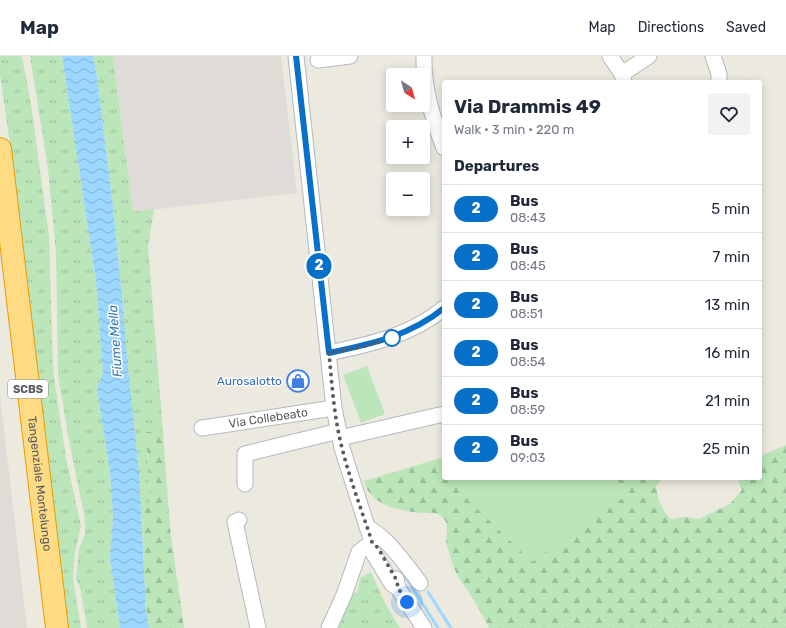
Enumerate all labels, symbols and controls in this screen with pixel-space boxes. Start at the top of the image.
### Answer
text: Map [20,16,59,39]
text: Map [589,19,616,36]
text: Directions [638,19,704,36]
text: Saved [726,19,766,36]
north arrow [386,68,430,112]
map controls [386,68,430,216]
button: heart [708,93,750,135]
text: Via Drammis 49 [454,95,601,118]
button: + [386,120,430,164]
text: Walk · 3 min · 220 m [454,122,574,137]
text: Departures [454,157,539,175]
button: − [386,172,430,216]
text: Bus [510,192,538,210]
text: 2 [471,200,481,217]
text: 5 min [711,200,750,218]
text: 08:43 [510,210,546,225]
text: Bus [510,240,538,258]
text: 2 [471,248,481,265]
text: 7 min [713,248,750,266]
line badge: 2 [306,253,332,279]
text: 2 [314,257,324,274]
text: 08:45 [510,258,546,273]
text: Bus [510,288,538,306]
text: 2 [471,296,481,313]
text: 13 min [705,296,750,314]
water label: Fiume Mella [105,304,125,378]
text: 08:51 [510,306,543,321]
unlabelled marker [383,329,401,347]
text: Bus [510,336,538,354]
text: 2 [471,344,481,361]
text: 16 min [705,344,750,362]
text: 08:54 [510,354,546,369]
shop icon: Aurosalotto [285,368,311,394]
place label: Aurosalotto [217,374,282,388]
road number: SCBS [8,380,48,398]
text: Bus [510,384,538,402]
text: 2 [471,392,481,409]
text: 21 min [705,392,750,410]
text: 08:59 [510,402,545,417]
street label: Via Collebeato [228,405,309,431]
street label: Tangenziale Montelungo [25,415,55,552]
text: Bus [510,432,538,450]
text: 2 [471,440,481,457]
text: 25 min [703,440,750,458]
text: 09:03 [510,450,545,465]
your location [397,592,417,612]

